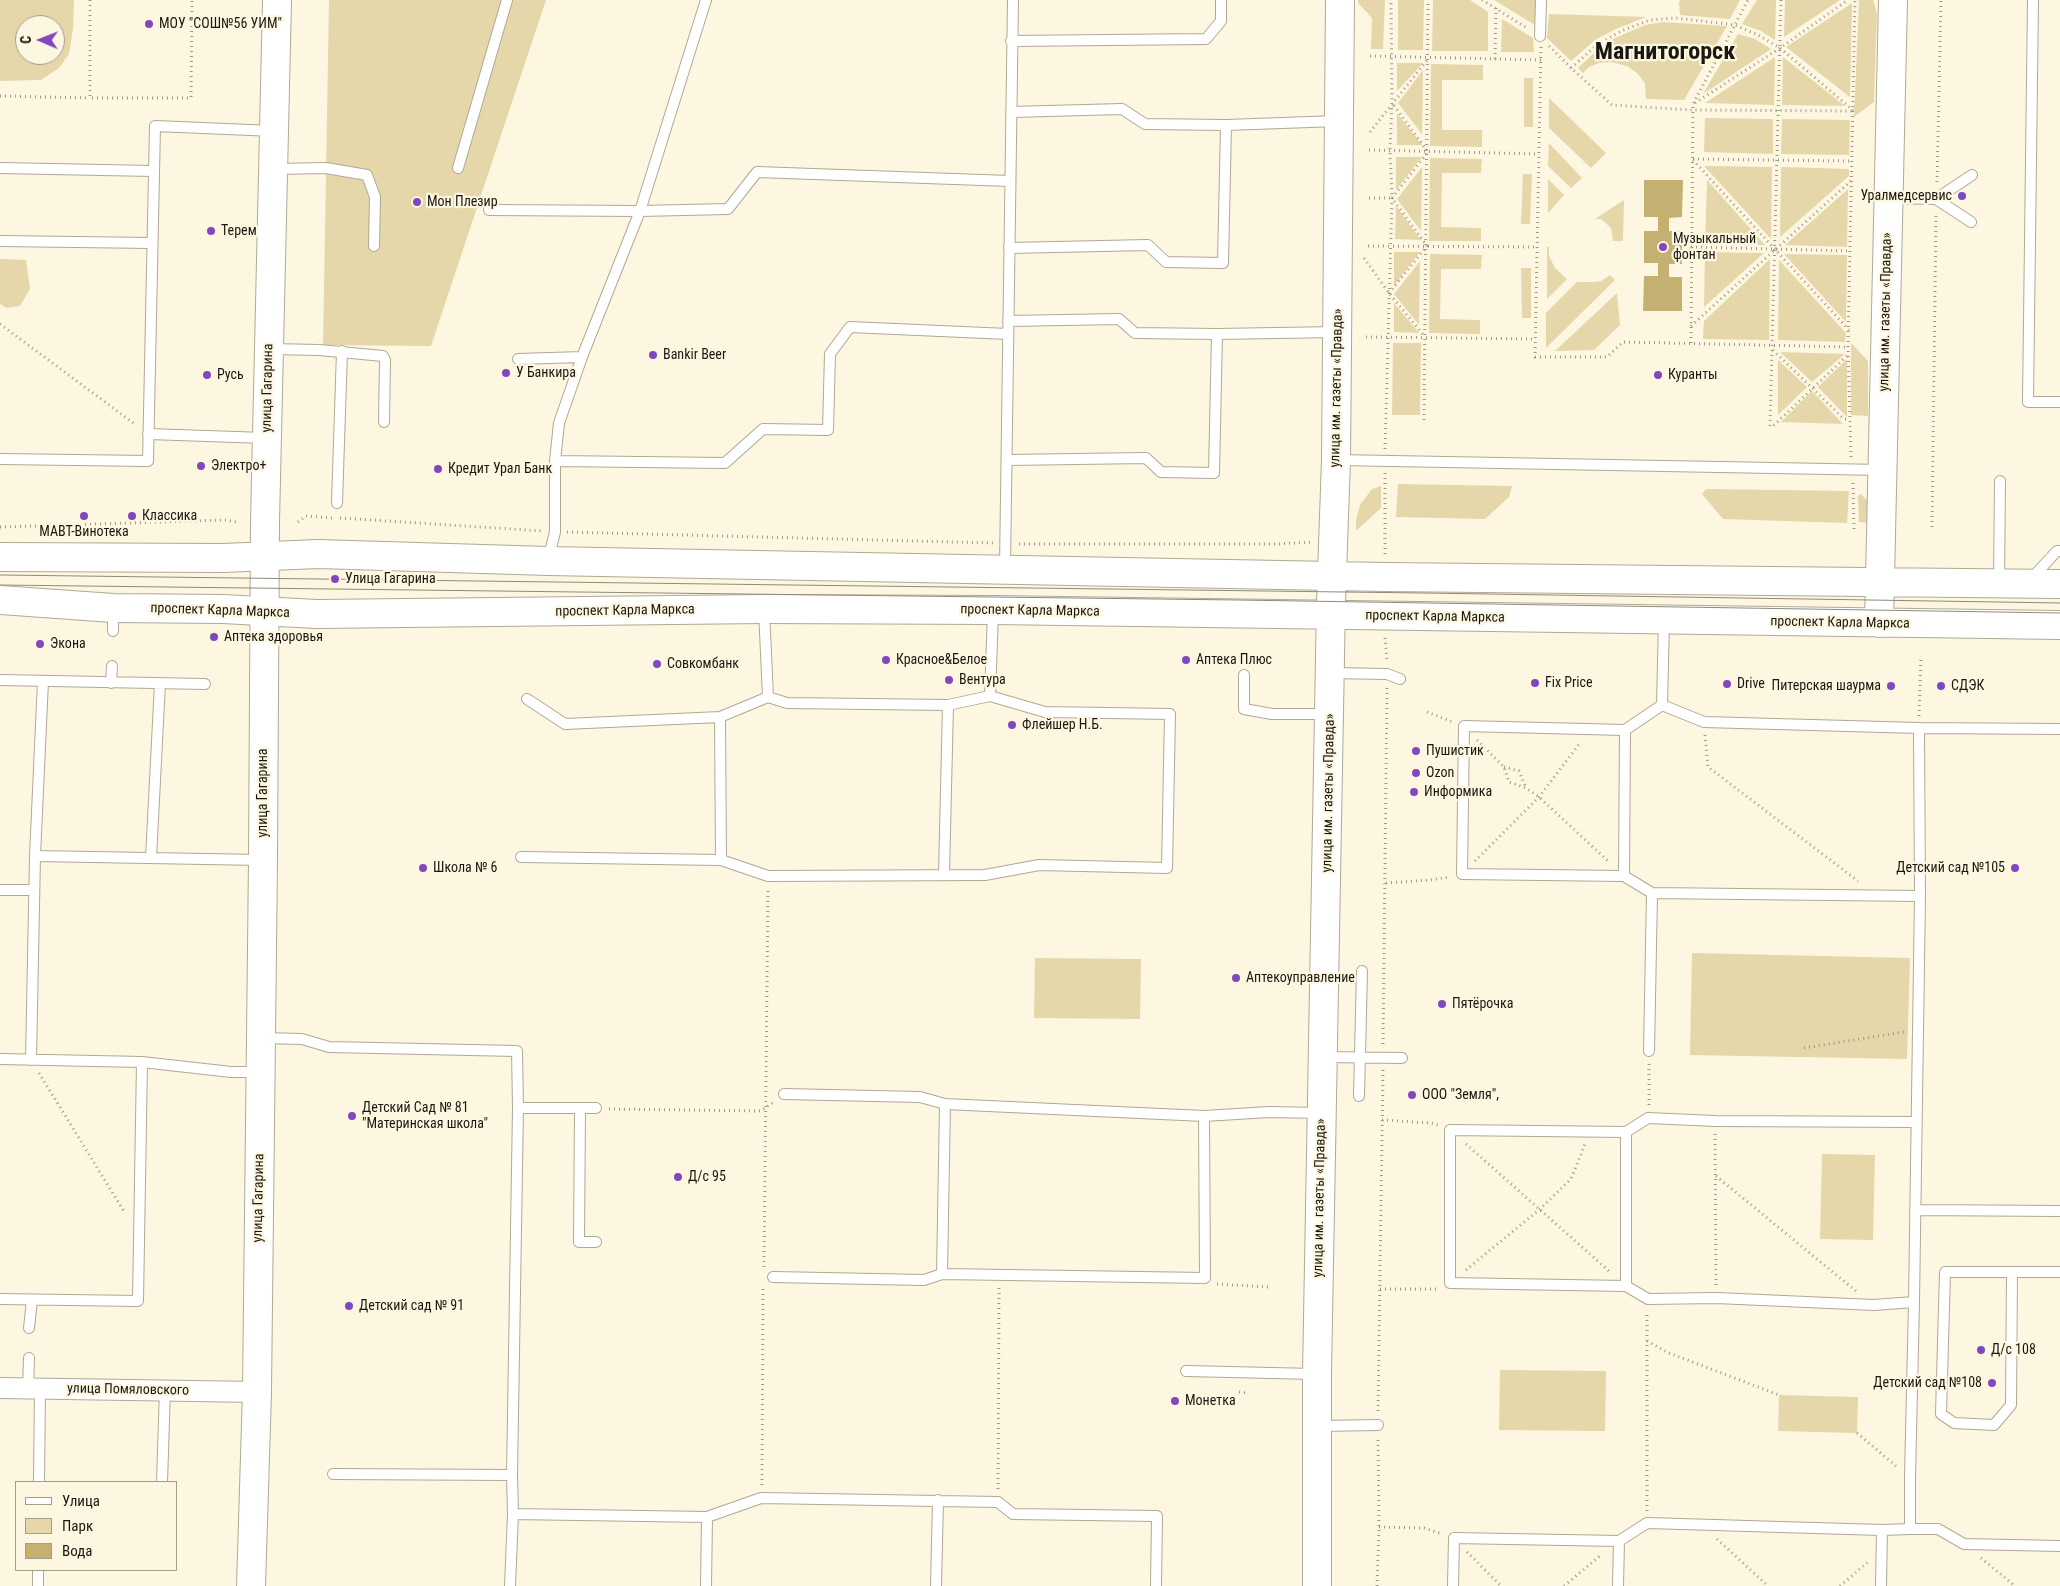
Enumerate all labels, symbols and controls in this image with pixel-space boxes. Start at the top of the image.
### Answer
north arrow [15,15,65,65]
place label: МОУ "СОШ№56 УИМ" [159,16,282,32]
marker: МОУ "СОШ№56 УИМ" [143,18,155,30]
text: С [18,36,34,44]
district label: Магнитогорск [1595,39,1735,67]
place label: Уралмедсервис [1861,188,1952,204]
marker: Уралмедсервис [1956,190,1968,202]
place label: Мон Плезир [427,194,498,210]
marker: Мон Плезир [411,196,423,208]
place label: Терем [221,223,257,239]
marker: Терем [205,225,217,237]
place label: Музыкальный фонтан [1673,231,1756,264]
street label: улица им. газеты «Правда» [1876,232,1896,392]
marker: Музыкальный фонтан [1657,241,1669,253]
street label: улица им. газеты «Правда» [1327,308,1347,468]
street label: улица Гагарина [259,343,277,433]
place label: Bankir Beer [663,347,726,363]
marker: Bankir Beer [647,349,659,361]
place label: У Банкира [516,365,576,381]
place label: Русь [217,367,244,383]
marker: У Банкира [500,367,512,379]
place label: Куранты [1668,367,1718,383]
marker: Русь [201,369,213,381]
marker: Куранты [1652,369,1664,381]
place label: Электро+ [211,458,266,474]
marker: Электро+ [195,460,207,472]
place label: Кредит Урал Банк [448,461,552,477]
marker: Кредит Урал Банк [432,463,444,475]
place label: Классика [142,508,197,524]
marker: МАВТ-Винотека [78,510,90,522]
marker: Классика [126,510,138,522]
place label: МАВТ-Винотека [39,524,129,540]
place label: Улица Гагарина [345,571,436,587]
marker: Улица Гагарина [329,573,341,585]
street label: проспект Карла Маркса [150,600,290,622]
street label: проспект Карла Маркса [555,601,695,621]
street label: проспект Карла Маркса [960,601,1100,621]
street label: проспект Карла Маркса [1365,607,1505,627]
street label: проспект Карла Маркса [1770,613,1910,633]
place label: Аптека здоровья [224,629,323,645]
marker: Аптека здоровья [208,631,220,643]
place label: Экона [50,636,86,652]
marker: Экона [34,638,46,650]
place label: Красное&Белое [896,652,987,668]
place label: Аптека Плюс [1196,652,1272,668]
marker: Красное&Белое [880,654,892,666]
marker: Аптека Плюс [1180,654,1192,666]
place label: Совкомбанк [667,656,739,672]
marker: Совкомбанк [651,658,663,670]
place label: Вентура [959,672,1006,688]
marker: Вентура [943,674,955,686]
place label: Fix Price [1545,675,1593,691]
place label: Drive [1737,676,1765,692]
marker: Fix Price [1529,677,1541,689]
marker: Drive [1721,678,1733,690]
place label: Питерская шаурма [1771,678,1881,694]
place label: СДЭК [1951,678,1984,694]
marker: Питерская шаурма [1885,680,1897,692]
marker: СДЭК [1935,680,1947,692]
street label: улица им. газеты «Правда» [1319,713,1339,873]
place label: Флейшер Н.Б. [1022,717,1103,733]
marker: Флейшер Н.Б. [1006,719,1018,731]
place label: Пушистик [1426,743,1484,759]
marker: Пушистик [1410,745,1422,757]
street label: улица Гагарина [255,749,271,837]
place label: Ozon [1426,765,1454,781]
marker: Ozon [1410,767,1422,779]
place label: Информика [1424,784,1492,800]
marker: Информика [1408,786,1420,798]
place label: Школа № 6 [433,860,498,876]
place label: Детский сад №105 [1896,860,2005,876]
marker: Школа № 6 [417,862,429,874]
marker: Детский сад №105 [2009,862,2021,874]
place label: Аптекоуправление [1246,970,1355,986]
marker: Аптекоуправление [1230,972,1242,984]
place label: Пятёрочка [1452,996,1513,1012]
marker: Пятёрочка [1436,998,1448,1010]
place label: ООО "Земля", [1422,1087,1499,1103]
marker: ООО "Земля", [1406,1089,1418,1101]
place label: Детский Сад № 81 "Материнская школа" [362,1100,488,1132]
marker: Детский Сад № 81 "Материнская школа" [346,1110,358,1122]
street label: улица им. газеты «Правда» [1310,1118,1330,1278]
street label: улица Гагарина [250,1153,268,1243]
place label: Д/с 95 [688,1169,726,1185]
marker: Д/с 95 [672,1171,684,1183]
place label: Детский сад № 91 [359,1298,464,1314]
marker: Детский сад № 91 [343,1300,355,1312]
place label: Д/с 108 [1991,1342,2036,1358]
marker: Д/с 108 [1975,1344,1987,1356]
place label: Детский сад №108 [1873,1375,1982,1391]
marker: Детский сад №108 [1986,1377,1998,1389]
street label: улица Помяловского [67,1381,189,1399]
place label: Монетка [1185,1393,1236,1409]
marker: Монетка [1169,1395,1181,1407]
legend [15,1481,178,1571]
text: Улица [62,1492,100,1510]
text: Парк [62,1517,93,1535]
text: Вода [62,1542,92,1560]

